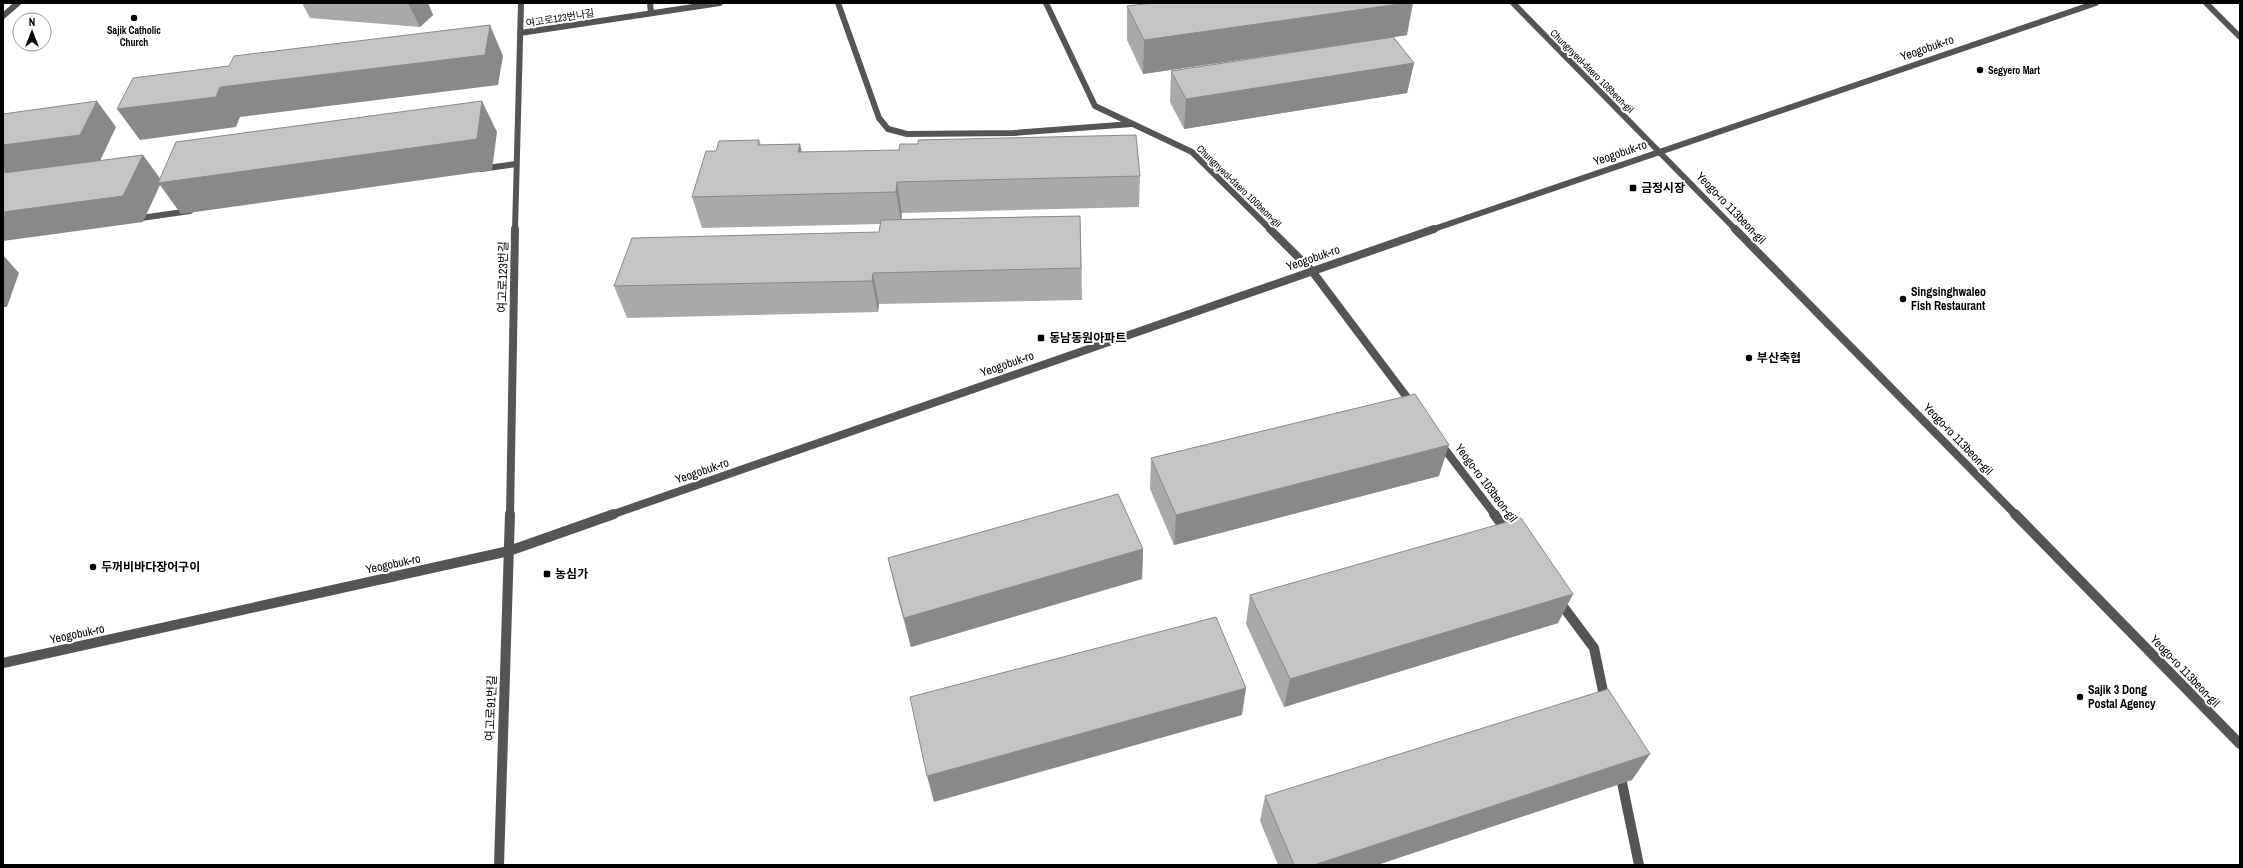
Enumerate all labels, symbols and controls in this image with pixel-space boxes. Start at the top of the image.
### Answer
street label: 여고로123번나길 [525,6,595,30]
north arrow [12,12,52,52]
marker: Sajik Catholic Church [129,13,139,23]
text: N [29,15,35,29]
place label: Sajik Catholic Church [107,24,161,49]
street label: Chungnyeol-daero 108beon-gil [1547,26,1637,116]
street label: Yeogobuk-ro [1898,31,1956,65]
place label: Segyero Mart [1988,64,2040,77]
marker: Segyero Mart [1975,65,1985,75]
street label: Yeogobuk-ro [1591,136,1649,170]
street label: Chungnyeol-daero 100beon-gil [1194,142,1284,230]
street label: Yeogo-ro 113beon-gil [1693,169,1769,247]
place label: 금정시장 [1641,180,1685,196]
marker: 금정시장 [1628,183,1638,193]
street label: 여고로123번길 [494,241,512,313]
street label: Yeogobuk-ro [1284,241,1342,275]
place label: Singsinghwaleo Fish Restaurant [1911,284,1986,314]
marker: Singsinghwaleo Fish Restaurant [1898,294,1908,304]
place label: 동남동원아파트 [1049,330,1126,346]
marker: 동남동원아파트 [1036,333,1046,343]
street label: Yeogobuk-ro [978,347,1036,381]
place label: 부산축협 [1757,350,1801,366]
marker: 부산축협 [1744,353,1754,363]
street label: Yeogo-ro 113beon-gil [1920,400,1996,478]
street label: Yeogo-ro 103beon-gil [1451,440,1521,526]
street label: Yeogobuk-ro [673,454,731,488]
street label: Yeogobuk-ro [364,550,422,578]
place label: 두꺼비바다장어구이 [101,559,200,575]
marker: 두꺼비바다장어구이 [88,562,98,572]
place label: 농심가 [555,566,588,582]
marker: 농심가 [542,569,552,579]
street label: Yeogobuk-ro [48,620,106,648]
street label: Yeogo-ro 113beon-gil [2147,632,2223,710]
street label: 여고로91번길 [482,675,500,741]
place label: Sajik 3 Dong Postal Agency [2088,682,2156,712]
marker: Sajik 3 Dong Postal Agency [2075,692,2085,702]

